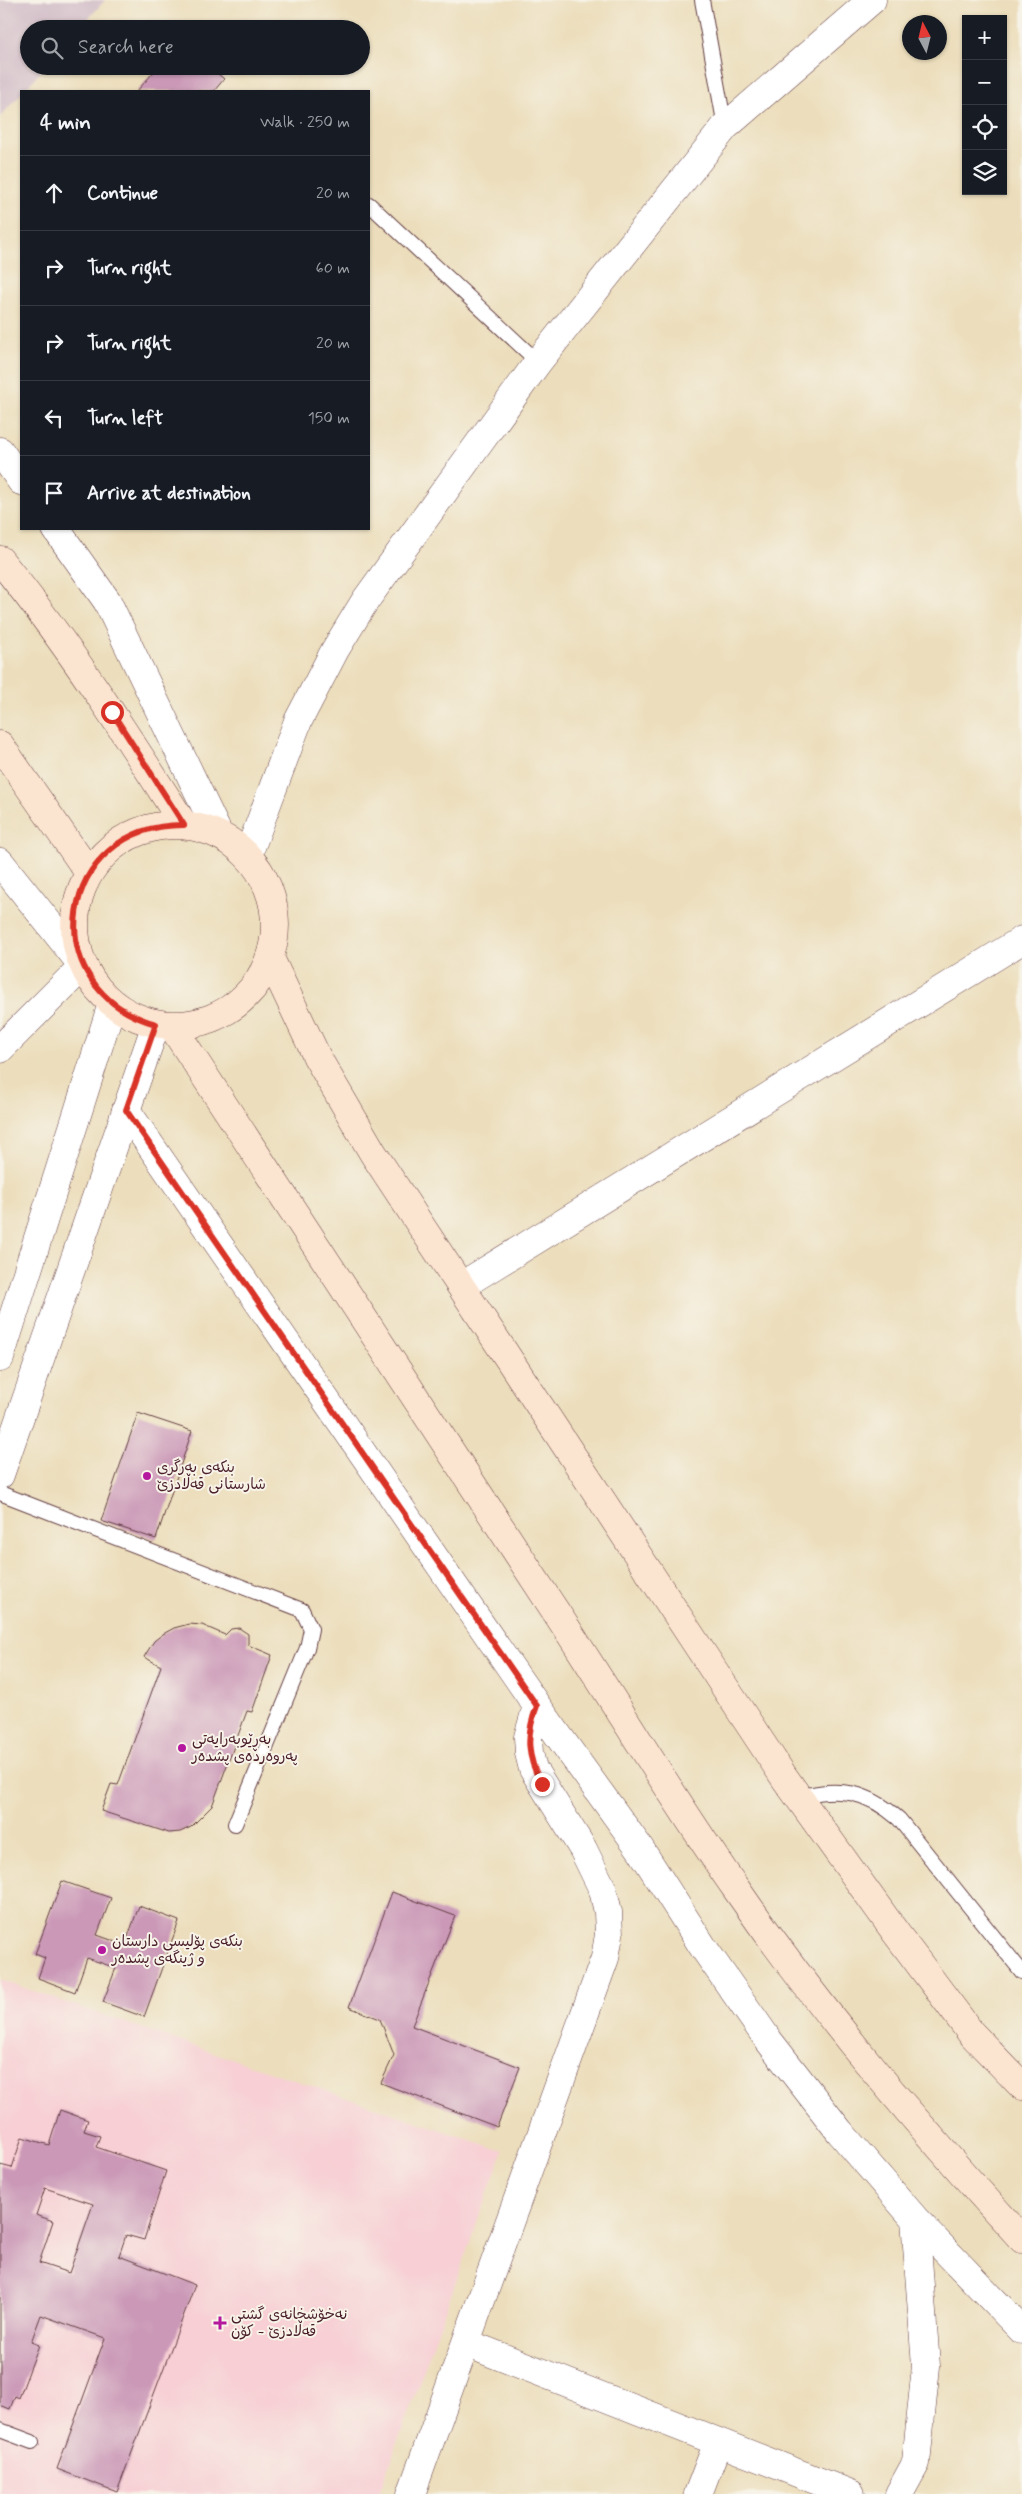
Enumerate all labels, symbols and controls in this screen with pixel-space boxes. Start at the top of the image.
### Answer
north arrow [902,15,947,60]
map controls [962,15,1007,195]
button: + [962,15,1007,60]
search box [20,20,370,75]
icon: search [38,34,66,62]
text: Search here [78,35,174,60]
button: − [962,60,1007,105]
button: locate [962,105,1007,150]
text: 4 min [40,109,91,137]
text: Walk · 250 m [260,112,350,133]
button: layers [962,150,1007,195]
icon: ahead [40,179,68,207]
text: Continue [87,181,158,206]
text: 20 m [316,183,350,204]
icon: right [40,254,68,282]
text: Turn right [87,256,171,281]
text: 60 m [316,258,350,279]
icon: right [40,329,68,357]
text: Turn right [87,331,171,356]
text: 20 m [316,333,350,354]
icon: left [40,404,68,432]
text: Turn left [87,406,163,431]
text: 150 m [308,408,350,429]
icon: arrive [40,479,68,507]
text: Arrive at destination [87,481,251,506]
route start [101,701,124,724]
place label: بنکەی بەرگری شارستانی قەڵادزێ [157,1458,266,1495]
marker: بنکەی بەرگری شارستانی قەڵادزێ [141,1470,153,1482]
place label: بەڕێوبەرایەتی پەروەردەی پشدەر [191,1730,298,1767]
marker: بەڕێوبەرایەتی پەروەردەی پشدەر [176,1742,188,1754]
route end [531,1773,554,1796]
place label: بنکەی پۆلیسی دارستان و ژینگەی پشدەر [111,1932,243,1969]
marker: بنکەی پۆلیسی دارستان و ژینگەی پشدەر [96,1944,108,1956]
place label: نەخۆشخانەی گشتی قەڵادزێ - کۆن [231,2305,347,2342]
marker: نەخۆشخانەی گشتی قەڵادزێ - کۆن [213,2316,227,2330]

